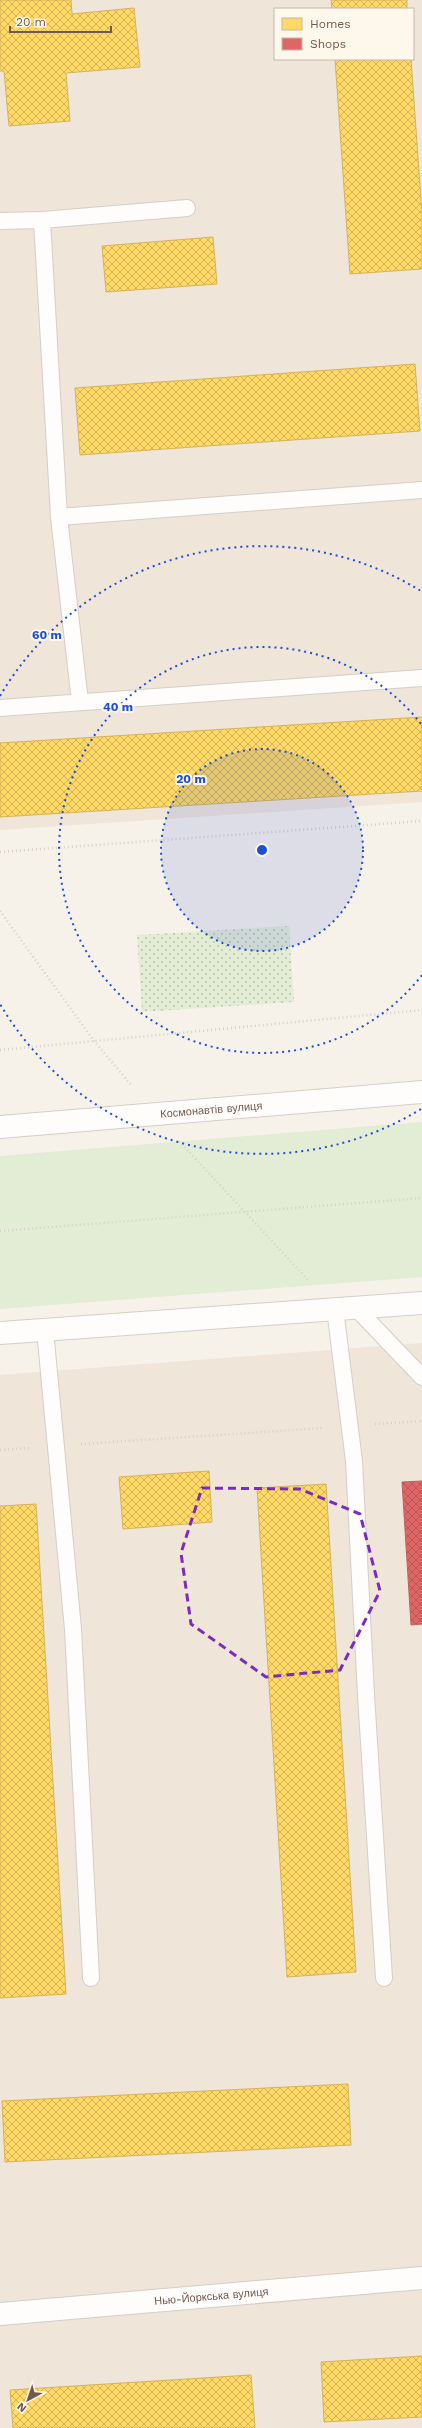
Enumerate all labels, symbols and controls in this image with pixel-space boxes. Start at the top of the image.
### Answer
scale bar [10,8,111,34]
legend [274,8,414,60]
text: 20 m [16,15,46,29]
text: Homes [310,17,351,31]
text: Shops [310,37,346,51]
text: 60 m [32,628,62,642]
text: 40 m [103,700,133,714]
text: 20 m [176,772,206,786]
centre of rings [255,843,269,857]
street label: Космонавтів вулиця [160,1099,263,1120]
street label: Нью-Йоркська вулиця [154,2285,269,2307]
north arrow [8,2380,48,2420]
text: N [15,2400,29,2415]

